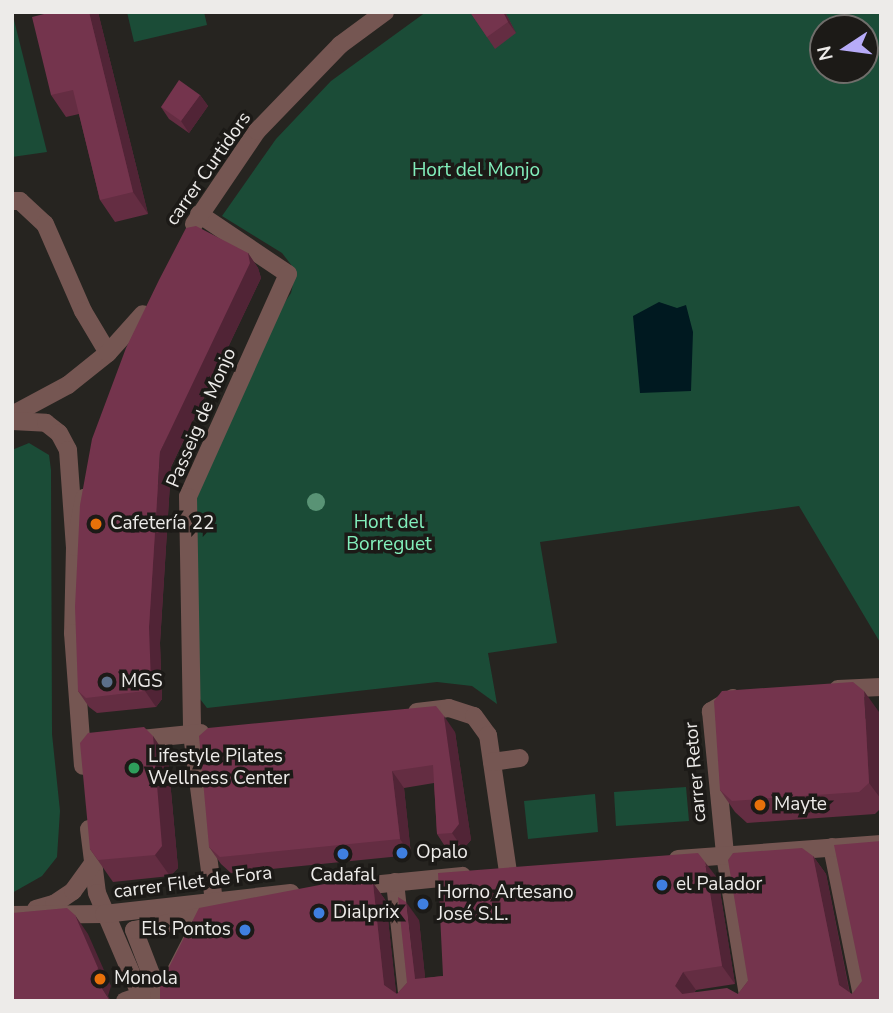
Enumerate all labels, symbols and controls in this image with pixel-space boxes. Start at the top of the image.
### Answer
north arrow [809,14,879,84]
text: N [811,43,840,63]
street label: carrer Curtidors [161,108,257,230]
park label: Hort del Monjo [412,160,540,182]
street label: Passeig de Monjo [162,345,242,491]
park label: Hort del Borreguet [346,512,432,556]
place label: Cafetería 22 [110,513,214,535]
marker: Cafetería 22 [88,516,104,532]
place label: MGS [121,671,163,693]
marker: MGS [99,674,115,690]
street label: carrer Retor [680,721,712,823]
place label: Lifestyle Pilates Wellness Center [148,746,290,790]
marker: Lifestyle Pilates Wellness Center [126,760,142,776]
place label: Mayte [774,794,827,816]
marker: Mayte [752,797,768,813]
place label: Opalo [416,842,468,864]
marker: Opalo [394,845,410,861]
marker: Cadafal [335,846,351,862]
street label: carrer Filet de Fora [112,862,274,904]
place label: Cadafal [310,865,376,887]
place label: el Palador [676,874,762,896]
marker: el Palador [654,877,670,893]
place label: Horno Artesano José S.L. [437,882,573,926]
marker: Horno Artesano José S.L. [415,896,431,912]
place label: Dialprix [333,902,399,924]
marker: Dialprix [311,905,327,921]
place label: Els Pontos [141,919,231,941]
marker: Els Pontos [237,922,253,938]
place label: Monola [114,968,178,990]
marker: Monola [92,971,108,987]

